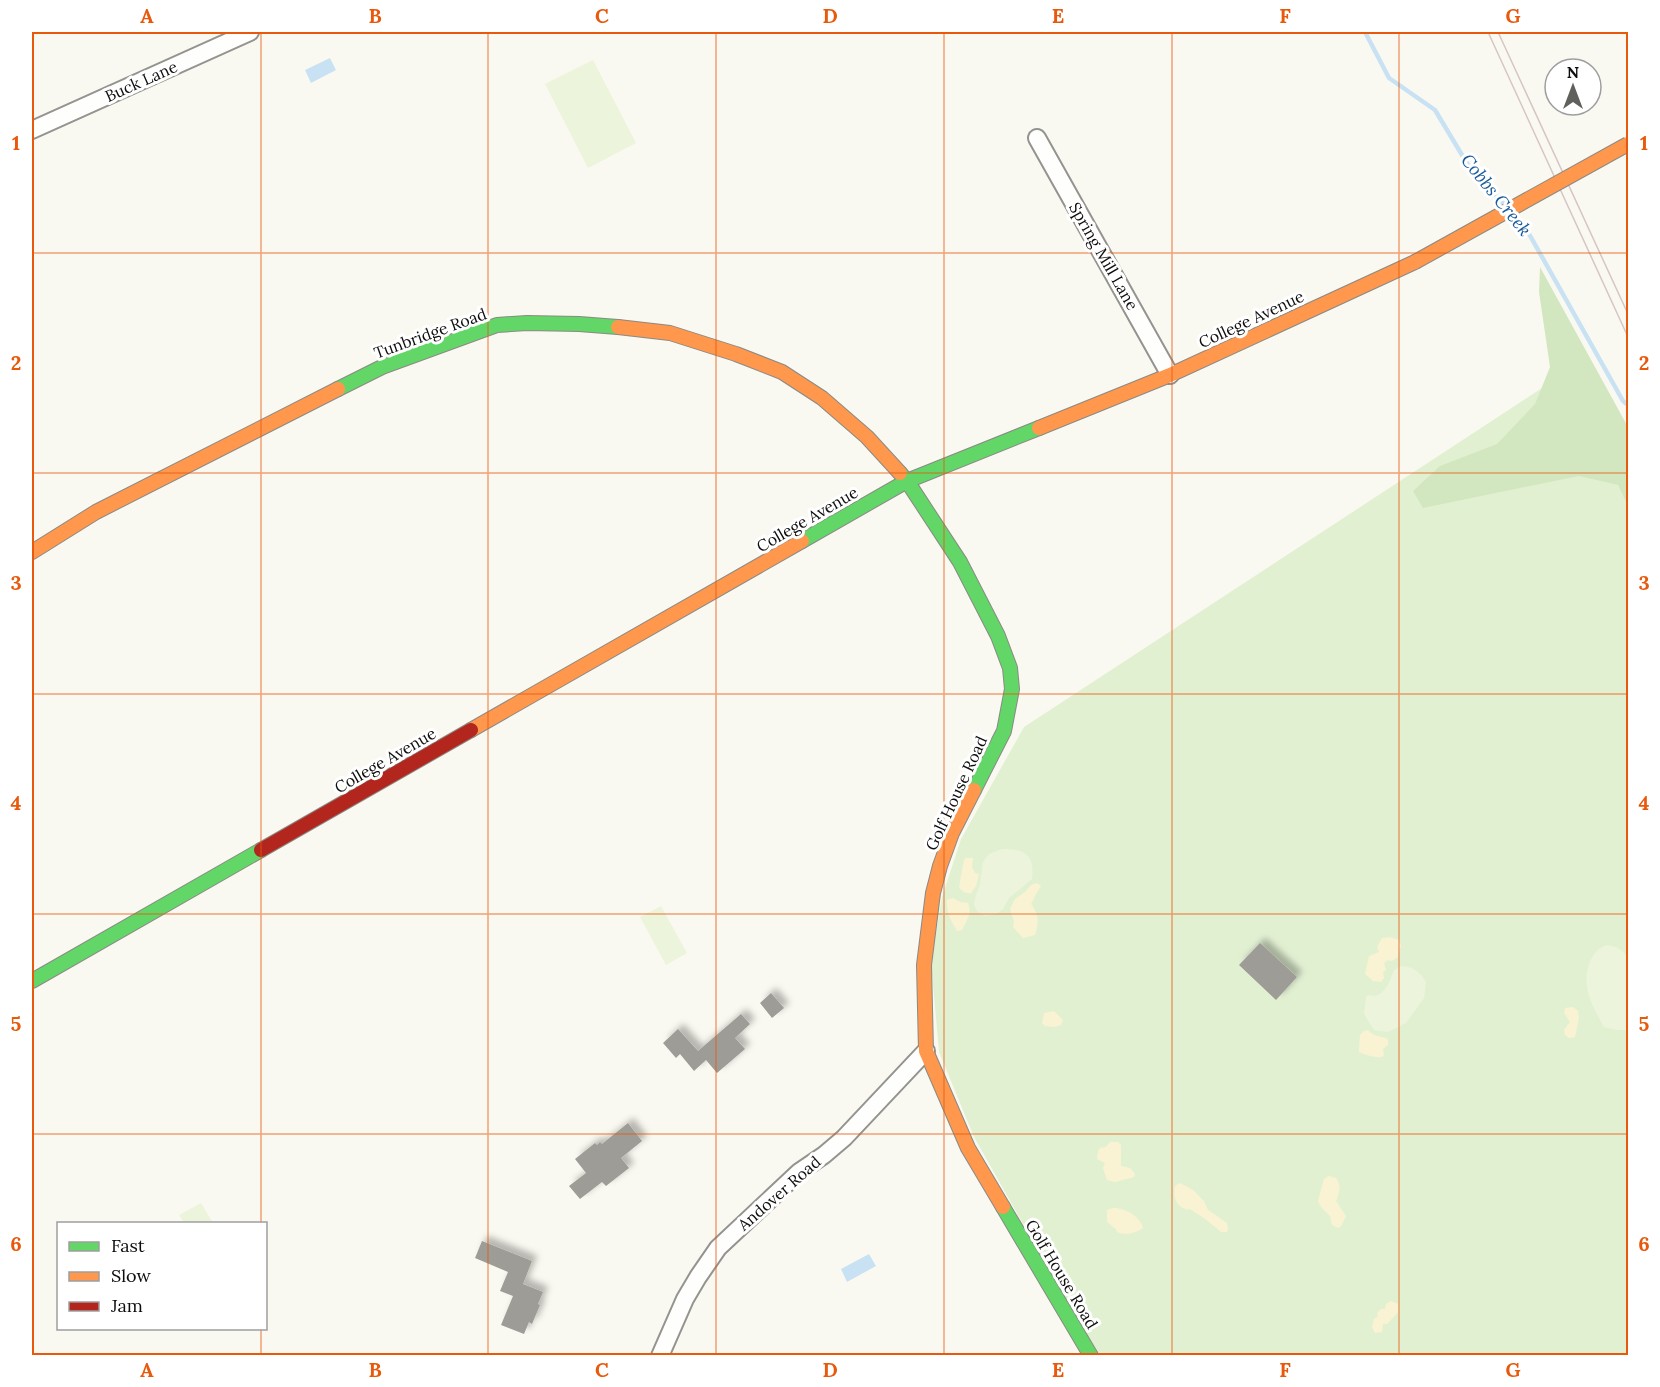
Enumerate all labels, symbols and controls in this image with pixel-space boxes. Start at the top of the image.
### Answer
text: A [140,3,154,28]
text: B [368,3,382,28]
text: C [595,3,609,28]
text: D [822,3,838,28]
text: E [1052,3,1064,28]
text: F [1279,3,1291,28]
text: G [1505,3,1521,28]
street label: Buck Lane [102,56,181,106]
north arrow [1543,57,1603,117]
text: N [1567,62,1579,82]
text: 1 [12,130,20,155]
text: 1 [1640,130,1648,155]
water label: Cobbs Creek [1456,149,1537,241]
street label: Spring Mill Lane [1065,199,1143,314]
street label: College Avenue [1195,286,1307,352]
street label: Tunbridge Road [371,303,489,363]
text: 2 [11,350,21,375]
text: 2 [1639,350,1649,375]
street label: College Avenue [753,482,862,556]
text: 3 [10,570,22,595]
text: 3 [1638,570,1650,595]
street label: College Avenue [331,723,440,797]
street label: Golf House Road [921,732,991,853]
text: 4 [11,790,22,815]
text: 4 [1639,790,1650,815]
text: 5 [11,1011,22,1036]
text: 5 [1639,1011,1650,1036]
street label: Andover Road [733,1151,825,1235]
street label: Golf House Road [1022,1216,1103,1333]
legend [57,1222,267,1330]
text: 6 [10,1231,22,1256]
text: 6 [1638,1231,1650,1256]
text: Fast [111,1234,145,1257]
text: Slow [111,1264,151,1287]
text: Jam [110,1294,143,1317]
text: A [140,1357,154,1382]
text: B [368,1357,382,1382]
text: C [595,1357,609,1382]
text: D [822,1357,838,1382]
text: E [1052,1357,1064,1382]
text: F [1279,1357,1291,1382]
text: G [1505,1357,1521,1382]

